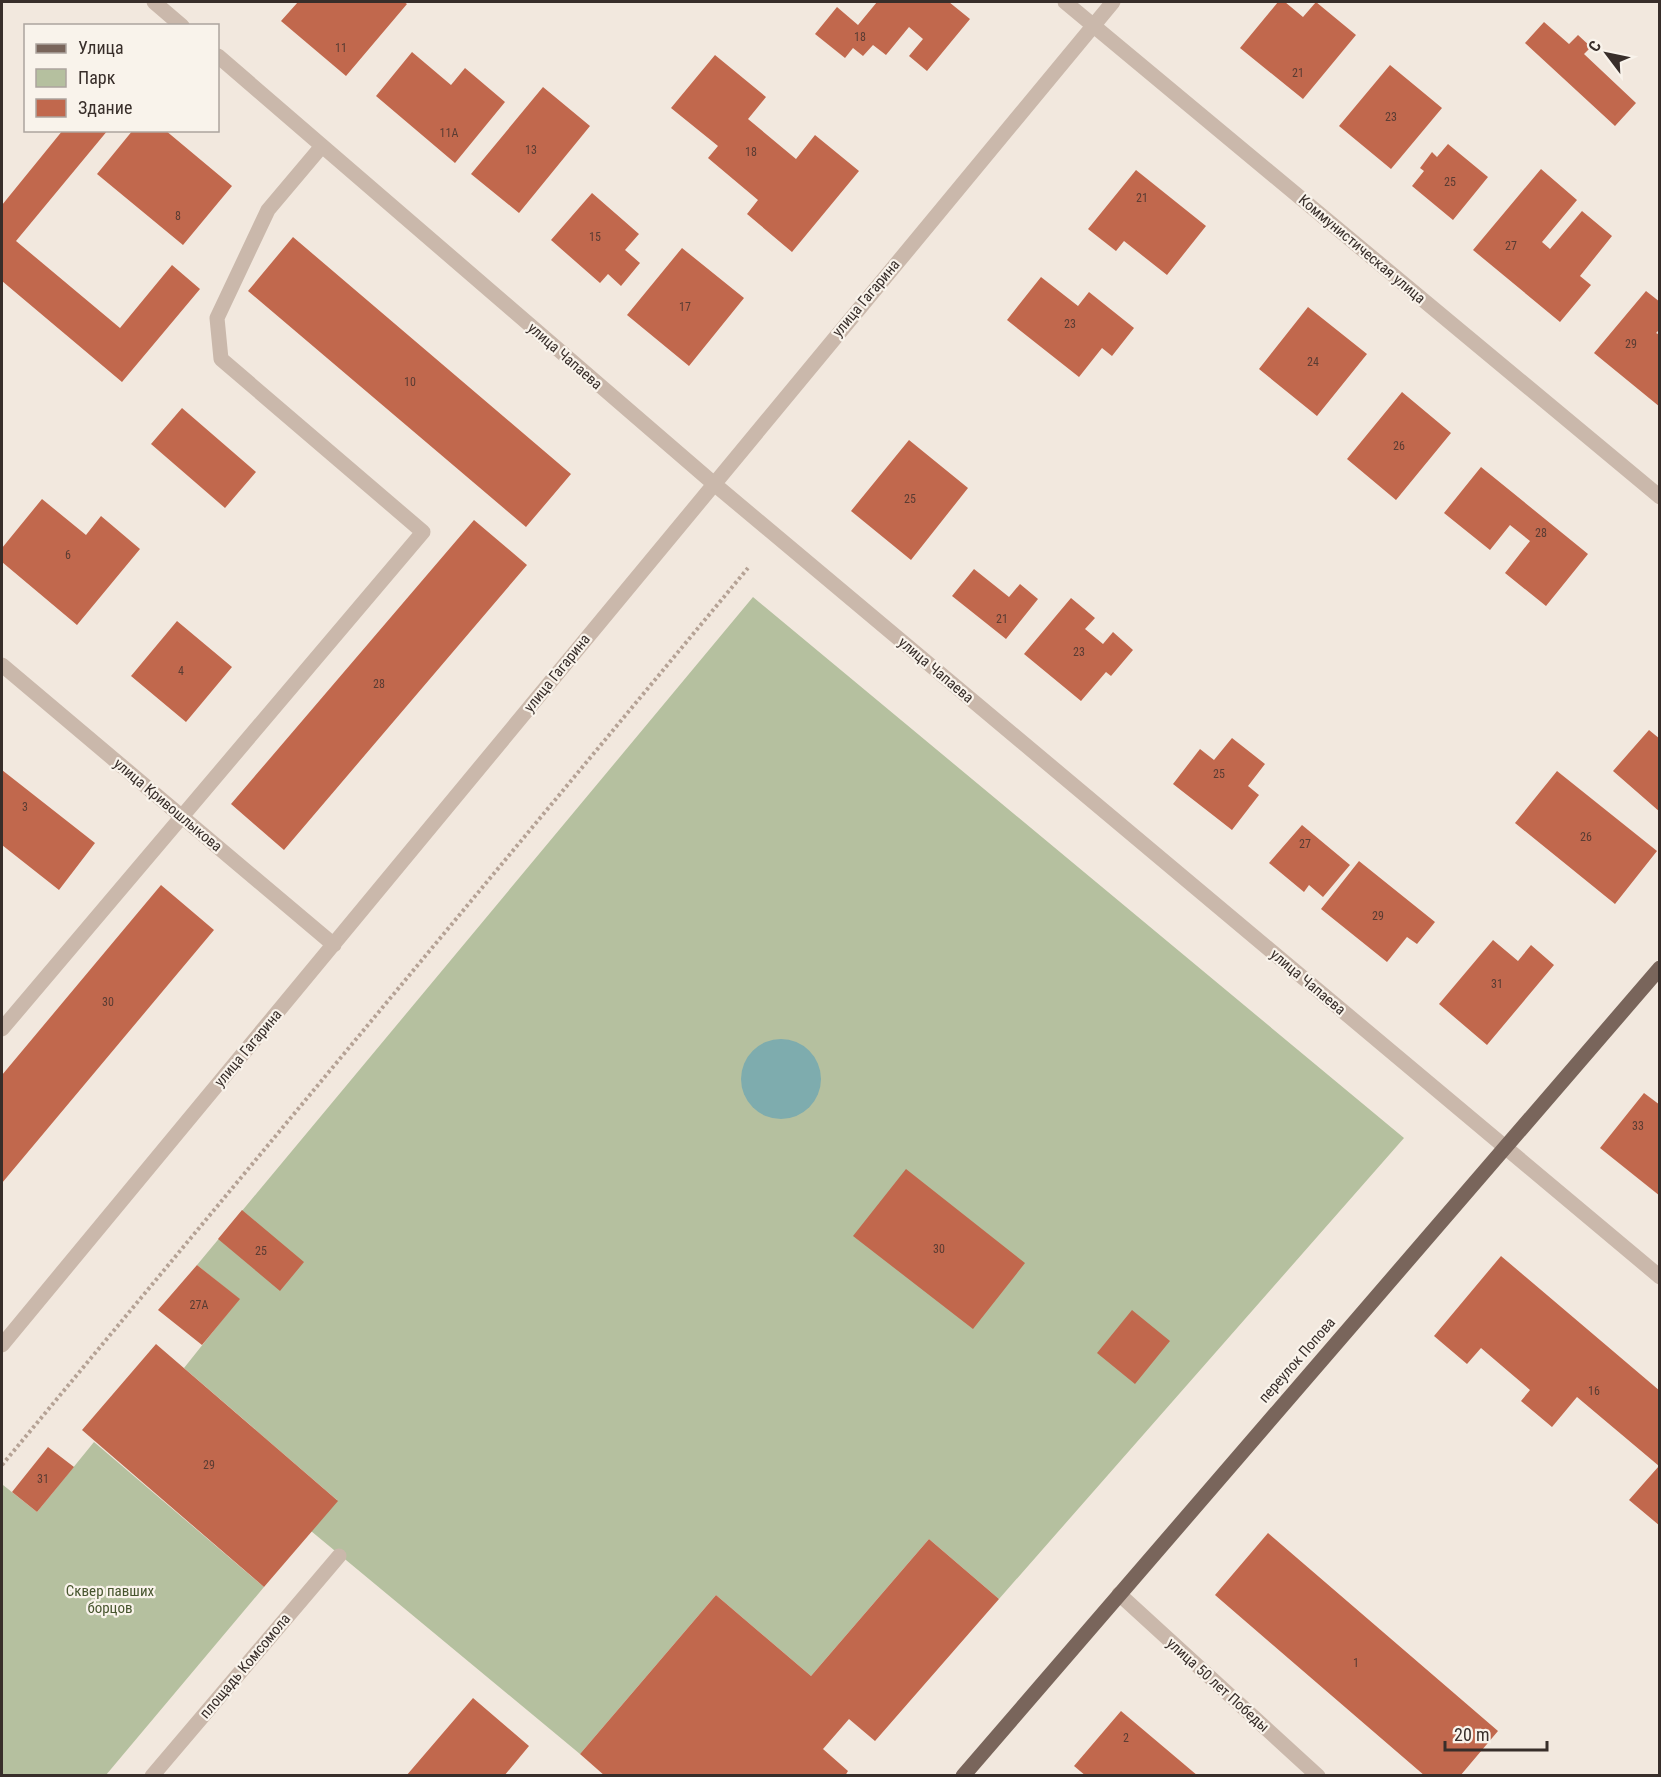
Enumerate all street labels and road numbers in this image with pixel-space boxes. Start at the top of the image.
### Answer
street label: Коммунистическая улица [1295,191,1429,307]
street label: улица Гагарина [828,256,904,340]
street label: улица Чапаева [524,319,606,393]
street label: улица Гагарина [520,630,594,716]
street label: улица Чапаева [895,633,977,707]
street label: улица Кривошлыкова [110,754,226,856]
street label: улица Чапаева [1267,945,1349,1019]
street label: улица Гагарина [210,1006,286,1090]
street label: переулок Попова [1255,1314,1339,1406]
street label: площадь Комсомола [196,1610,294,1722]
street label: улица 50 лет Победы [1163,1634,1273,1736]

